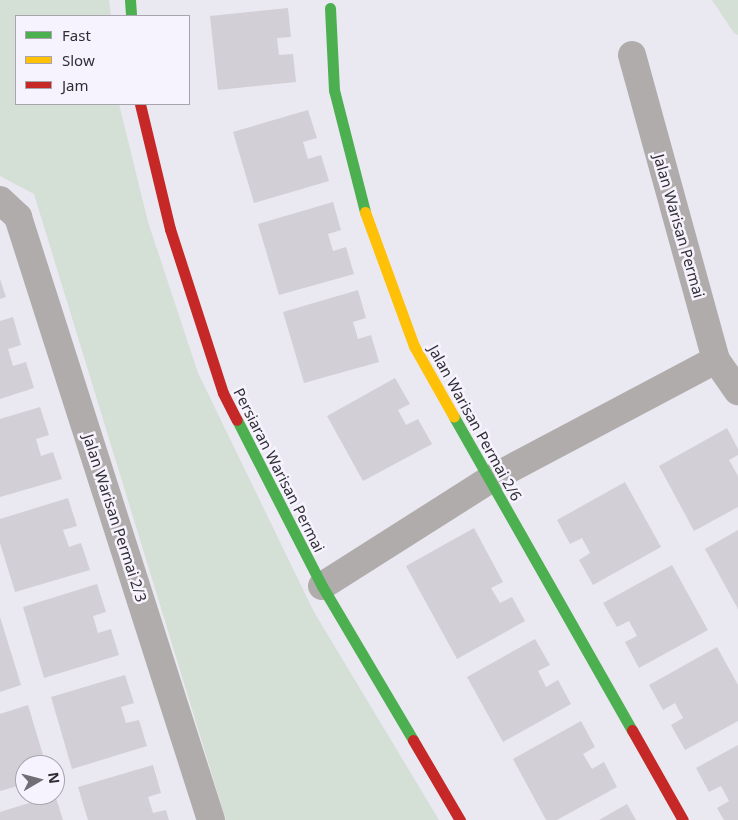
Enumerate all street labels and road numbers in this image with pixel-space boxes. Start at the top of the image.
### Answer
street label: Jalan Warisan Permai [650,152,708,300]
street label: Jalan Warisan Permai 2/6 [425,342,525,504]
street label: Persiaran Warisan Permai [230,385,328,555]
street label: Jalan Warisan Permai 2/3 [79,432,151,604]

